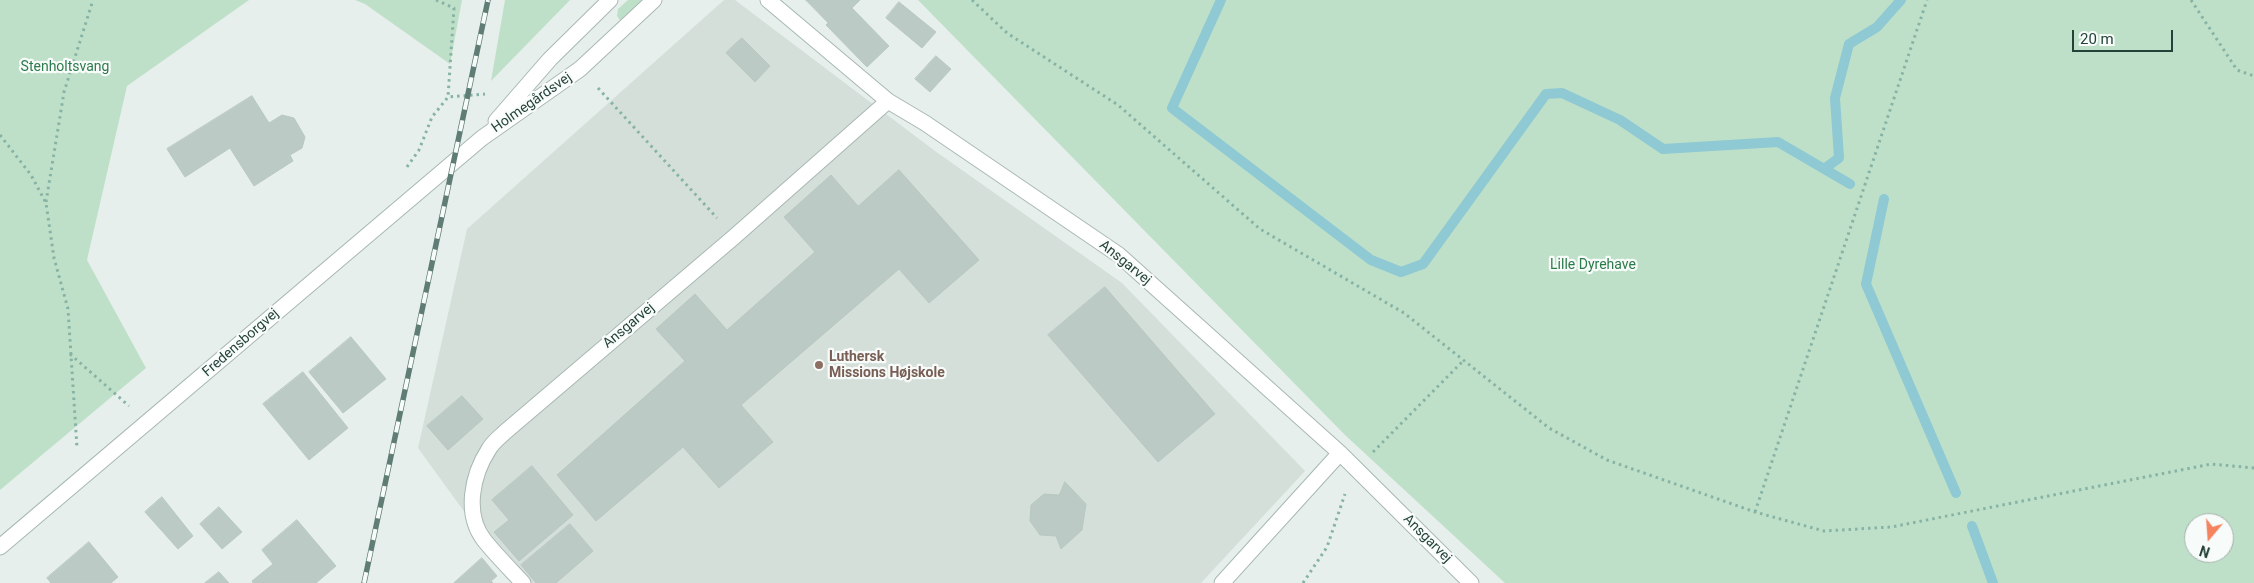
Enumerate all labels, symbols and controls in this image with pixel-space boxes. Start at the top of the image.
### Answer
scale bar [2074,20,2175,52]
text: 20 m [2080,30,2114,48]
park label: Stenholtsvang [21,59,109,75]
street label: Holmegårdsvej [489,69,575,137]
street label: Ansgarvej [1096,237,1154,289]
park label: Lille Dyrehave [1550,257,1636,273]
street label: Ansgarvej [600,300,658,352]
street label: Fredensborgvej [199,305,283,381]
place label: Luthersk Missions Højskole [829,349,945,382]
marker: Luthersk Missions Højskole [813,359,825,371]
street label: Ansgarvej [1399,511,1455,567]
north arrow [2184,513,2234,563]
text: N [2198,542,2212,560]

